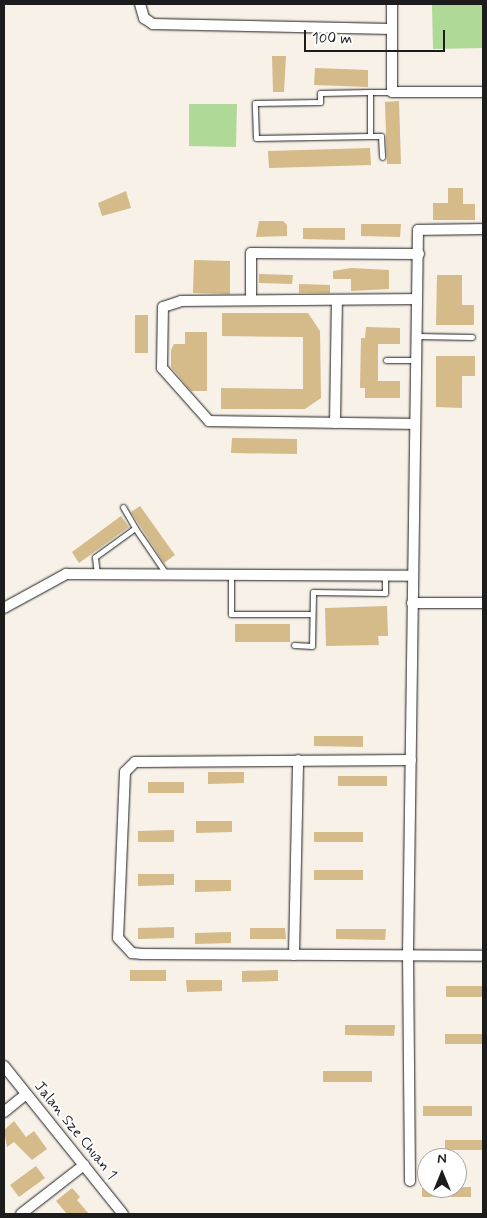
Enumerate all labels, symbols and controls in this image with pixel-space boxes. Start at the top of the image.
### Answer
scale bar [307,20,448,52]
text: 100 m [312,29,352,49]
street label: Jalan Sze Chuan 1 [28,1076,122,1186]
north arrow [417,1148,467,1198]
text: N [437,1150,447,1168]

